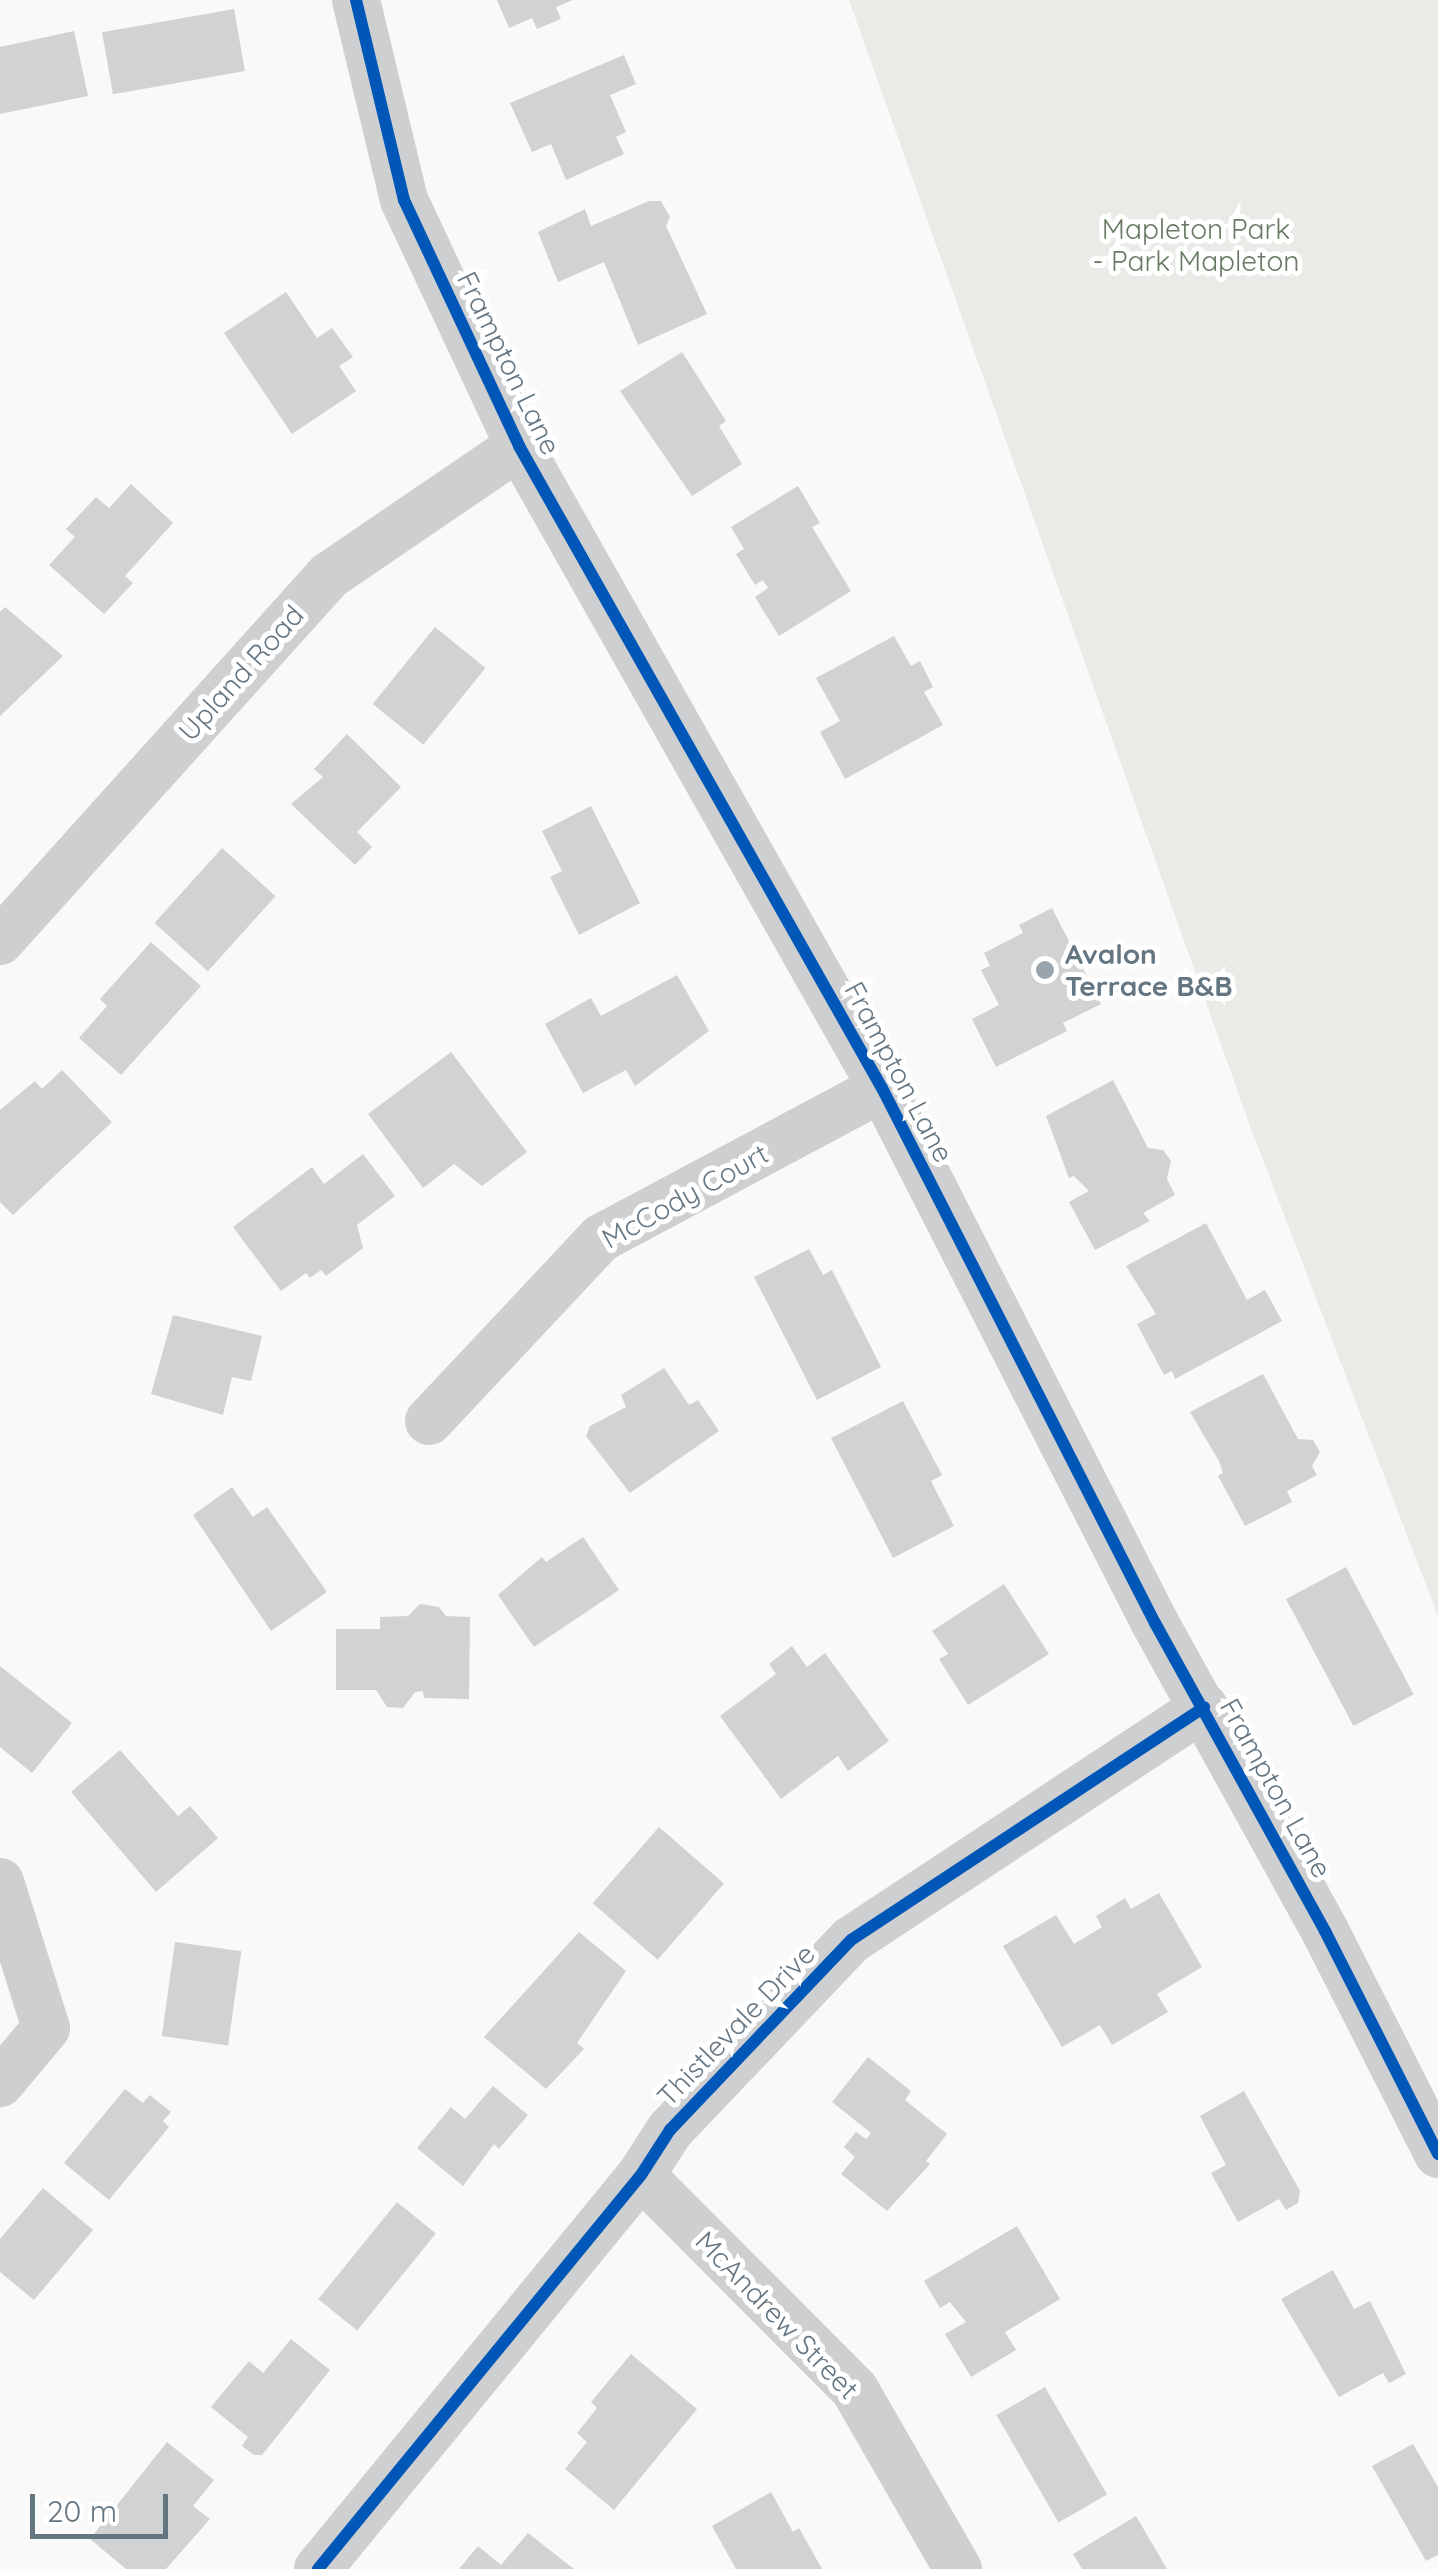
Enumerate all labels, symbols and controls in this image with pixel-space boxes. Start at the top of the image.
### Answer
park label: Mapleton Park - Park Mapleton [1092,212,1300,278]
street label: Frampton Lane [450,266,568,460]
street label: Upland Road [171,598,311,748]
place label: Avalon Terrace B&B [1065,937,1233,1003]
marker: Avalon Terrace B&B [1034,959,1056,981]
street label: Frampton Lane [837,976,961,1168]
street label: McCody Court [596,1137,774,1255]
street label: Frampton Lane [1213,1693,1339,1883]
street label: Thistlevale Drive [650,1937,822,2113]
street label: McAndrew Street [688,2224,866,2406]
scale bar [35,2474,172,2536]
text: 20 m [47,2492,117,2530]

